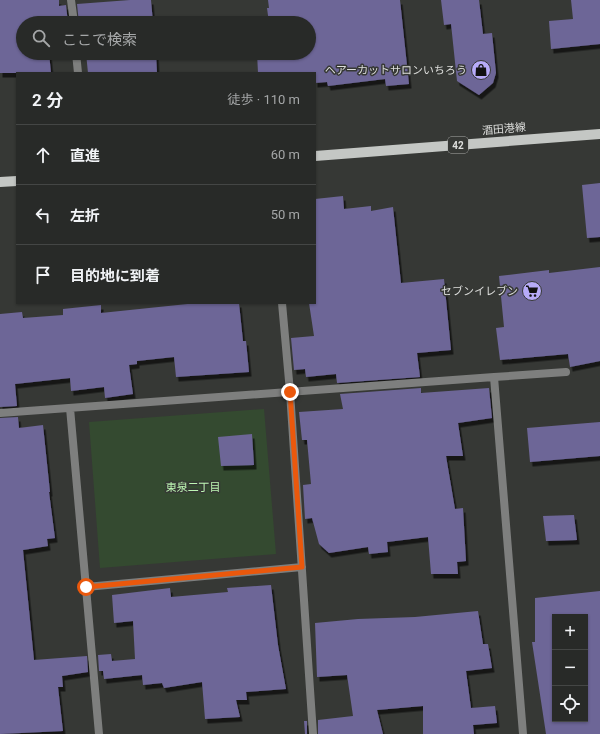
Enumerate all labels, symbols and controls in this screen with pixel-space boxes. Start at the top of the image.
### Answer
search box [16,16,316,60]
icon: search [30,27,52,49]
text: ここで検索 [62,31,137,49]
shop icon: ヘアーカットサロンいちろう [470,59,492,81]
place label: ヘアーカットサロンいちろう [325,64,467,77]
text: 2 分 [32,90,63,110]
text: 徒歩 · 110 m [228,92,300,107]
street label: 酒田港線 [482,121,526,137]
road number: 42 [448,137,468,153]
icon: ahead [32,144,54,166]
text: 直進 [70,147,100,165]
text: 60 m [271,147,300,162]
icon: left [32,204,54,226]
text: 左折 [70,207,100,225]
text: 50 m [271,207,300,222]
icon: arrive [32,264,54,286]
text: 目的地に到着 [70,267,160,285]
supermarket icon: セブンイレブン [521,280,543,302]
place label: セブンイレブン [441,285,518,298]
route end [281,383,299,401]
park label: 東泉二丁目 [166,481,221,494]
route start [77,578,95,596]
map controls [552,614,588,722]
button: + [552,614,588,650]
button: − [552,650,588,686]
button: locate [552,686,588,722]

